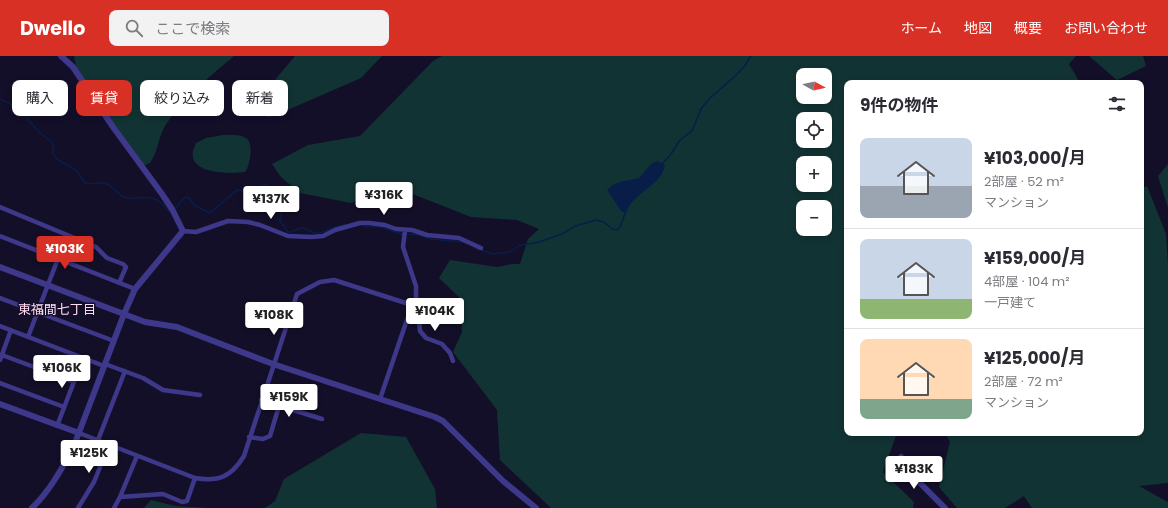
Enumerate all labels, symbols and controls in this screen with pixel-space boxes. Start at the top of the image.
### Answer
search box [109,10,389,46]
text: Dwello [20,15,85,42]
icon: search [123,17,145,39]
text: ここで検索 [155,18,230,39]
text: ホーム [900,18,942,38]
text: 地図 [964,18,992,38]
text: 概要 [1014,18,1042,38]
text: お問い合わせ [1064,18,1148,38]
north arrow [796,68,832,104]
map controls [796,68,832,236]
chip: 購入 [12,80,68,116]
chip: 賃貸 [76,80,132,116]
chip: 絞り込み [140,80,224,116]
chip: 新着 [232,80,288,116]
text: 9件の物件 [860,93,938,117]
icon: filters [1106,93,1128,115]
button: locate [796,112,832,148]
text: ¥103,000/月 [984,146,1086,170]
icon: home [892,154,940,202]
button: + [796,156,832,192]
text: 2部屋 · 52 m² [984,172,1064,191]
pin: ¥316K [356,182,412,216]
text: ¥316K [365,185,403,204]
pin: ¥137K [243,186,299,220]
text: ¥137K [252,189,290,208]
text: マンション [984,193,1049,212]
button: − [796,200,832,236]
pin: ¥103K [37,236,93,270]
text: ¥103K [45,239,85,258]
text: ¥159,000/月 [984,246,1086,270]
icon: home [892,255,940,303]
text: 4部屋 · 104 m² [984,272,1070,291]
text: 一戸建て [984,293,1036,312]
pin: ¥104K [407,298,463,332]
district label: 東福間七丁目 [18,300,96,319]
text: ¥104K [415,301,455,320]
pin: ¥108K [246,302,302,336]
text: ¥108K [254,305,294,324]
text: ¥125,000/月 [984,346,1085,370]
pin: ¥106K [34,355,90,389]
icon: home [892,355,940,403]
text: ¥106K [42,358,82,377]
text: 2部屋 · 72 m² [984,372,1063,391]
pin: ¥159K [261,384,317,418]
text: ¥159K [269,387,309,406]
text: マンション [984,393,1049,412]
pin: ¥125K [61,440,117,474]
text: ¥125K [70,443,108,462]
pin: ¥183K [886,456,942,490]
text: ¥183K [895,459,933,478]

